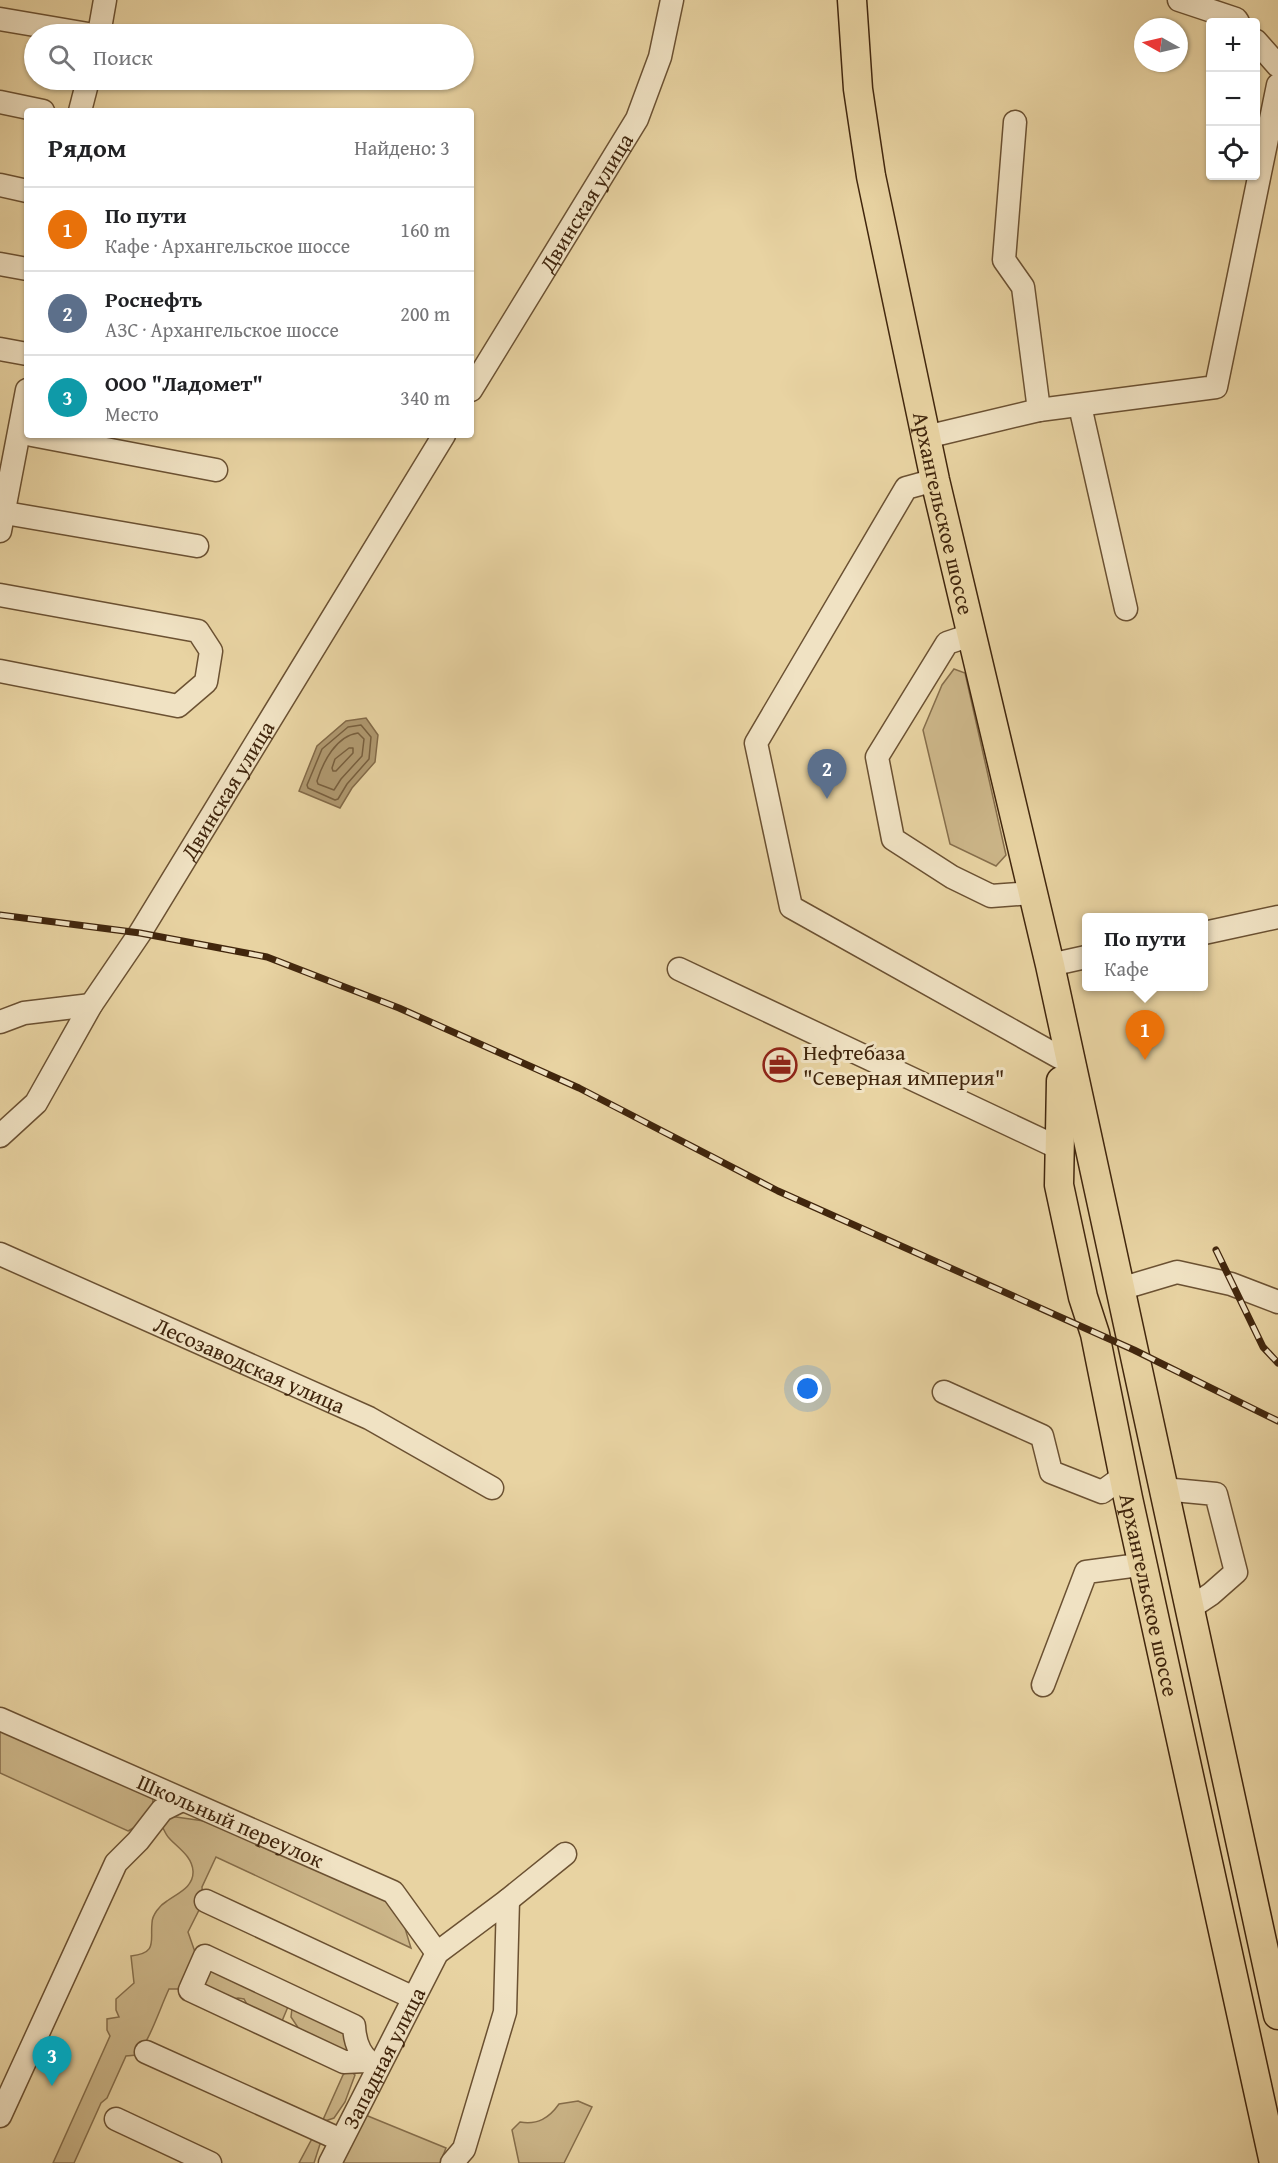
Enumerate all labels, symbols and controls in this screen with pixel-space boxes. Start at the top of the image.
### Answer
north arrow [1134,18,1188,72]
map controls [1206,18,1260,180]
button: + [1206,18,1260,72]
search box [24,24,474,90]
icon: search [45,41,78,74]
text: Поиск [93,41,153,73]
button: − [1206,72,1260,126]
street label: Двинская улица [531,126,641,279]
button: locate [1206,126,1260,180]
text: Рядом [48,128,126,167]
text: Найдено: 3 [354,133,450,162]
text: По пути [105,199,187,231]
text: 1 [62,215,73,244]
text: 160 m [400,215,450,244]
text: Кафе · Архангельское шоссе [105,231,350,260]
text: Роснефть [105,283,202,315]
text: 2 [62,299,73,328]
text: 200 m [400,299,450,328]
text: АЗС · Архангельское шоссе [105,315,339,344]
text: ООО "Ладомет" [105,367,263,399]
text: 3 [62,383,73,412]
text: 340 m [400,383,450,412]
text: Место [105,399,159,428]
street label: Архангельское шоссе [905,409,982,618]
street label: Двинская улица [172,714,282,866]
pin: 2 [808,750,846,799]
popup [1082,913,1208,991]
text: По пути [1104,922,1186,954]
text: Кафе [1104,954,1149,983]
pin: 1 [1126,1010,1164,1060]
place label: Нефтебаза "Северная империя" [803,1036,1004,1093]
office icon: Нефтебаза "Северная империя" [762,1047,798,1083]
street label: Лесозаводская улица [149,1308,351,1422]
your location [793,1374,822,1403]
street label: Архангельское шоссе [1111,1490,1187,1700]
street label: Школьный переулок [132,1765,329,1876]
street label: Западная улица [334,1981,433,2134]
pin: 3 [32,2036,72,2086]

